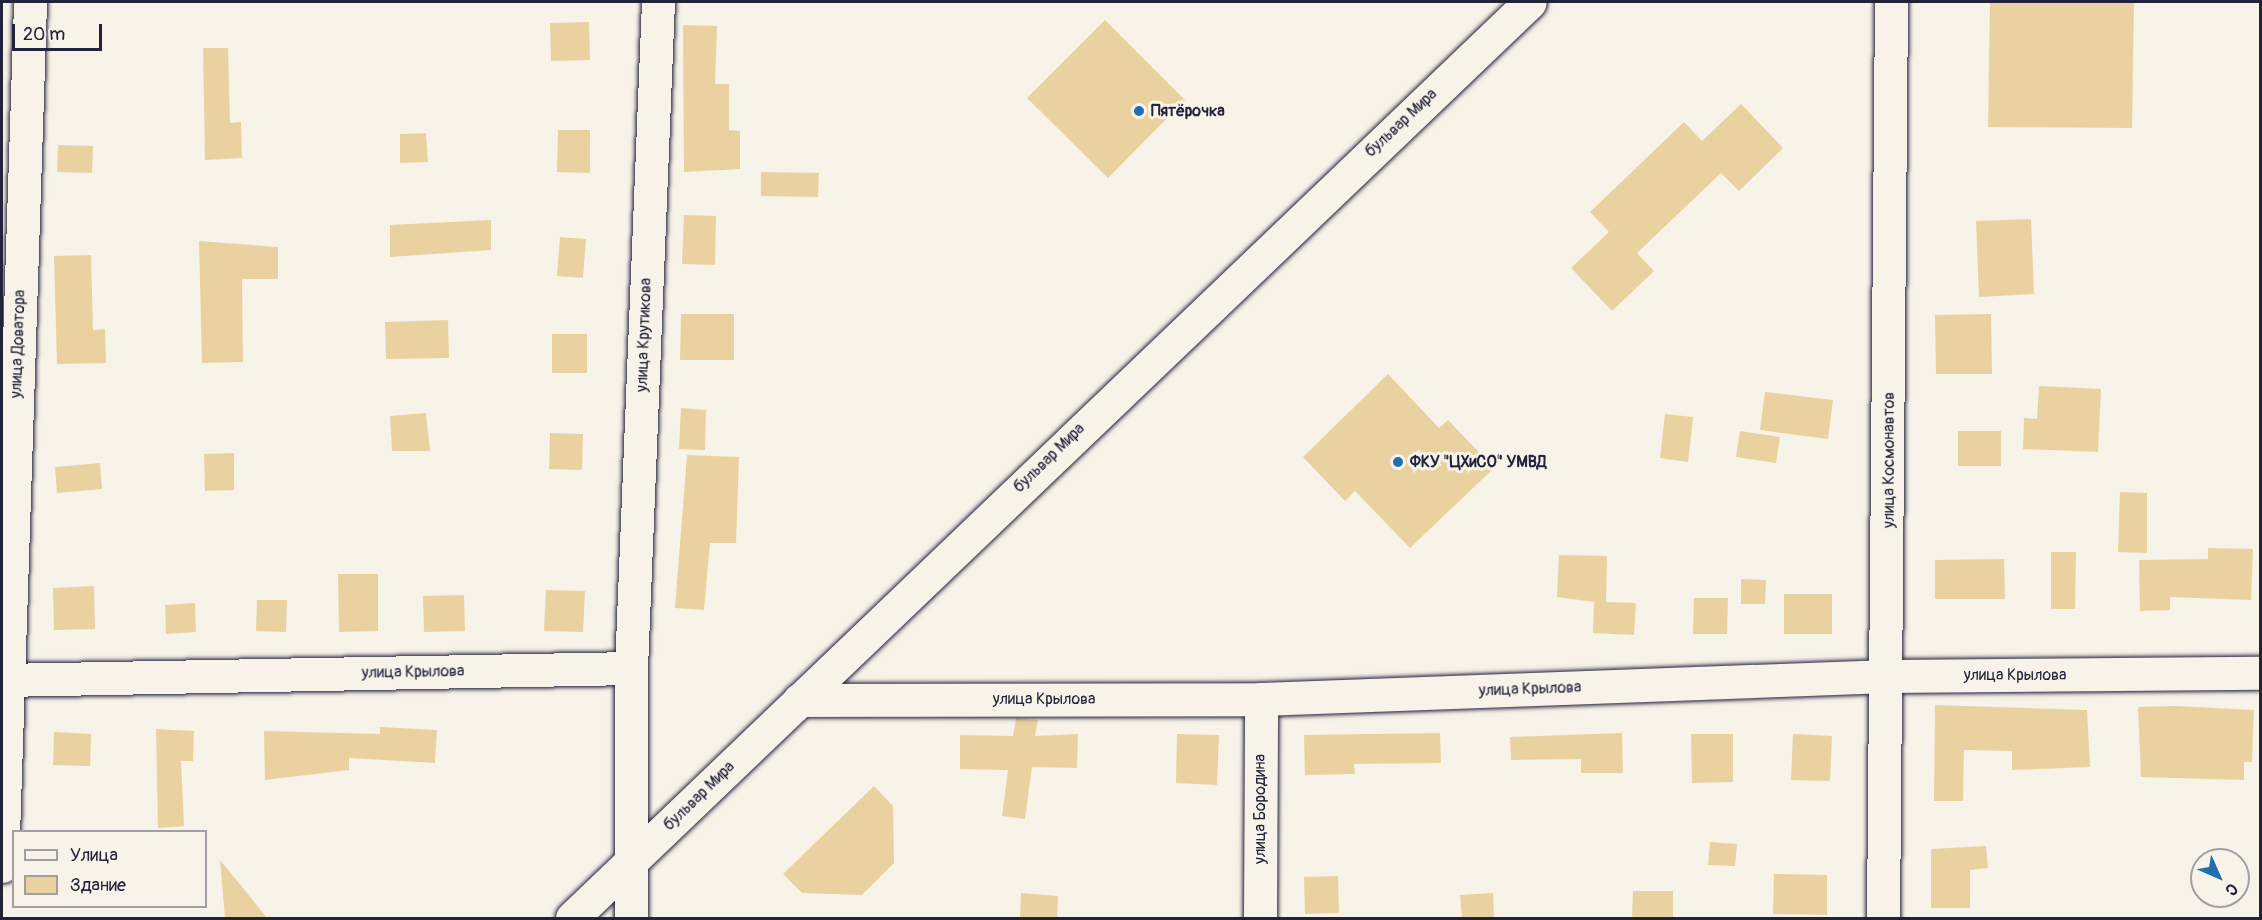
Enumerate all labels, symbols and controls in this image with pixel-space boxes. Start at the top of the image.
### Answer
scale bar [15,12,105,50]
text: 20 m [23,23,65,46]
street label: бульвар Мира [1361,85,1441,161]
place label: Пятёрочка [1151,101,1225,121]
marker: Пятёрочка [1132,104,1146,118]
street label: улица Крутикова [632,278,656,392]
street label: улица Доватора [7,289,29,399]
street label: улица Космонавтов [1879,392,1899,528]
street label: бульвар Мира [1009,419,1089,497]
place label: ФКУ "ЦХиСО" УМВД [1410,452,1546,472]
marker: ФКУ "ЦХиСО" УМВД [1391,455,1405,469]
street label: улица Крылова [362,662,464,682]
street label: улица Крылова [1964,665,2066,685]
street label: улица Крылова [1478,678,1582,700]
street label: улица Крылова [993,689,1095,709]
street label: улица Бородина [1250,754,1270,864]
street label: бульвар Мира [659,757,739,835]
legend [12,830,207,908]
text: Улица [70,844,118,867]
north arrow [2190,848,2250,908]
text: Здание [70,874,126,897]
text: С [2221,879,2242,900]

